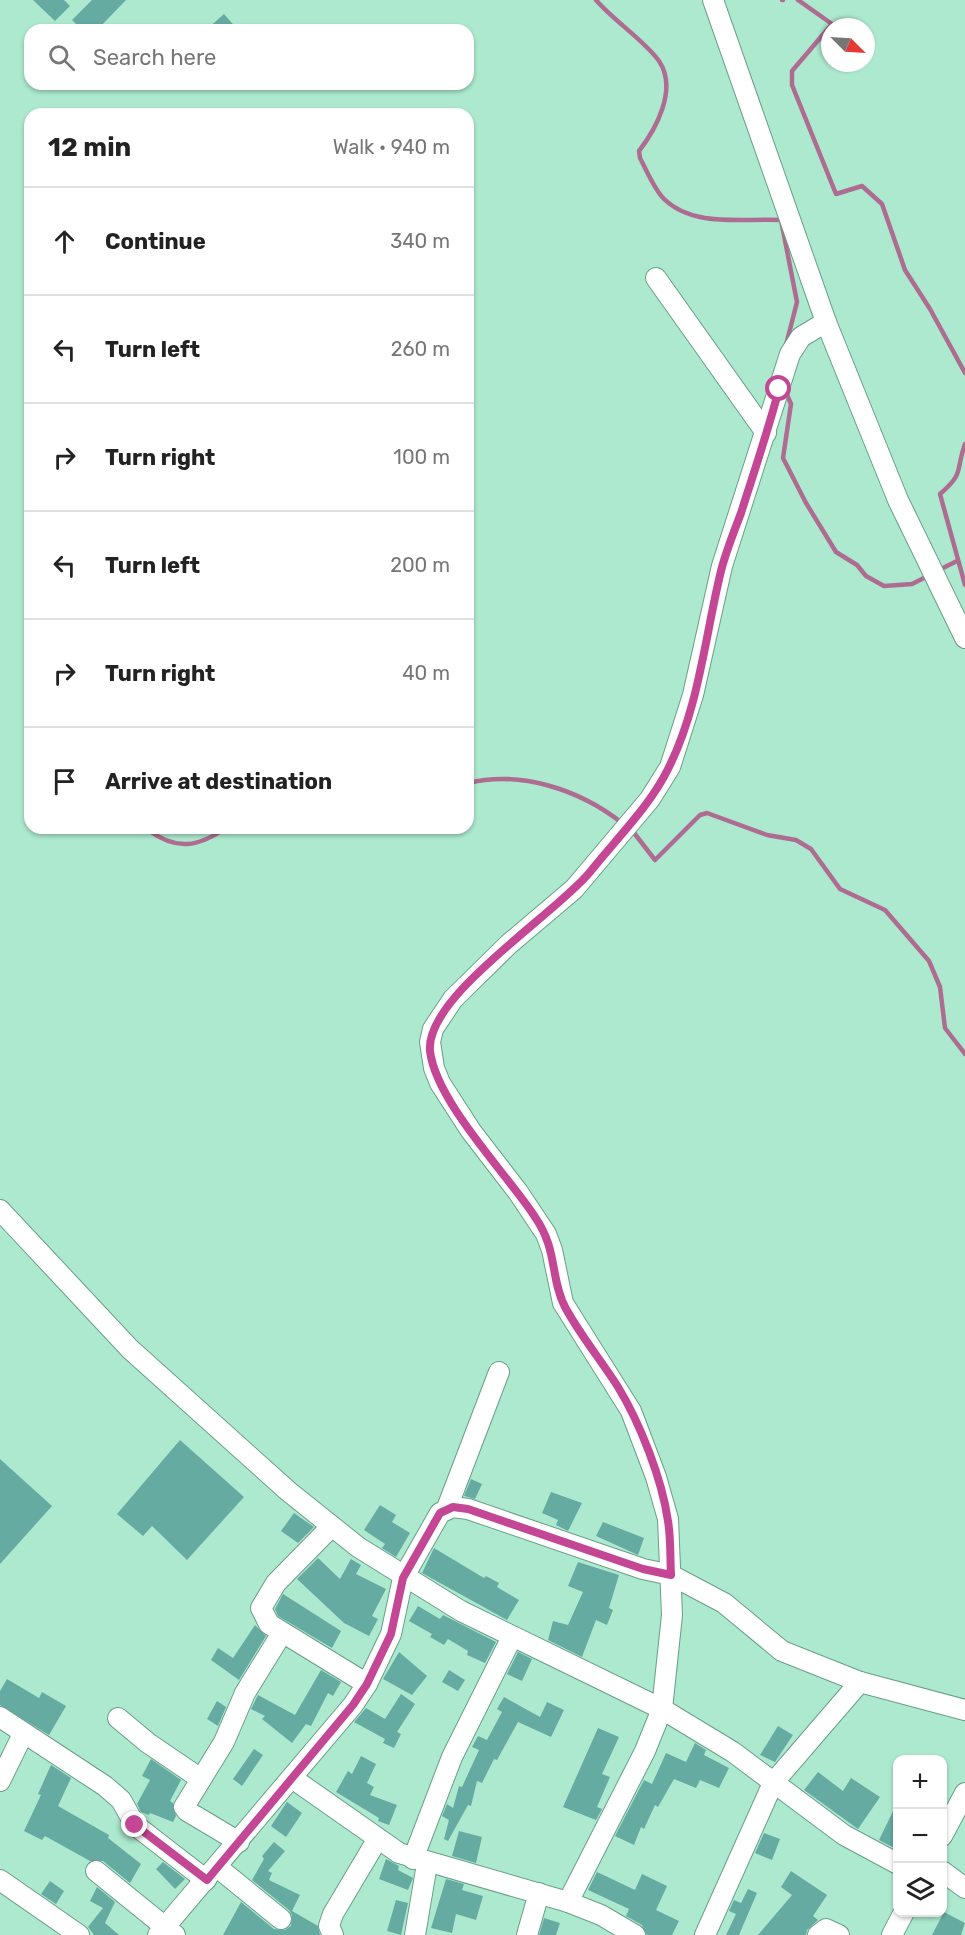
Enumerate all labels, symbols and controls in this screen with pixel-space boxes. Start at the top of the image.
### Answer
north arrow [821,18,875,72]
search box [24,24,474,90]
icon: search [45,41,78,74]
text: Search here [93,44,216,71]
text: 12 min [48,132,131,163]
text: Walk · 940 m [333,135,450,159]
icon: ahead [48,225,81,258]
text: Continue [105,228,206,255]
text: 340 m [390,229,450,253]
icon: left [48,333,81,366]
text: Turn left [105,336,200,363]
text: 260 m [391,337,450,361]
route start [765,375,791,401]
icon: right [48,441,81,474]
text: Turn right [105,444,215,471]
text: 100 m [393,445,450,469]
icon: left [48,549,81,582]
text: Turn left [105,552,200,579]
text: 200 m [390,553,450,577]
icon: right [48,657,81,690]
text: Turn right [105,660,215,687]
text: 40 m [402,661,450,685]
icon: arrive [48,765,81,798]
text: Arrive at destination [105,768,332,795]
map controls [893,1755,947,1917]
button: + [893,1755,947,1809]
button: − [893,1809,947,1863]
route end [121,1811,147,1837]
button: layers [893,1863,947,1917]

